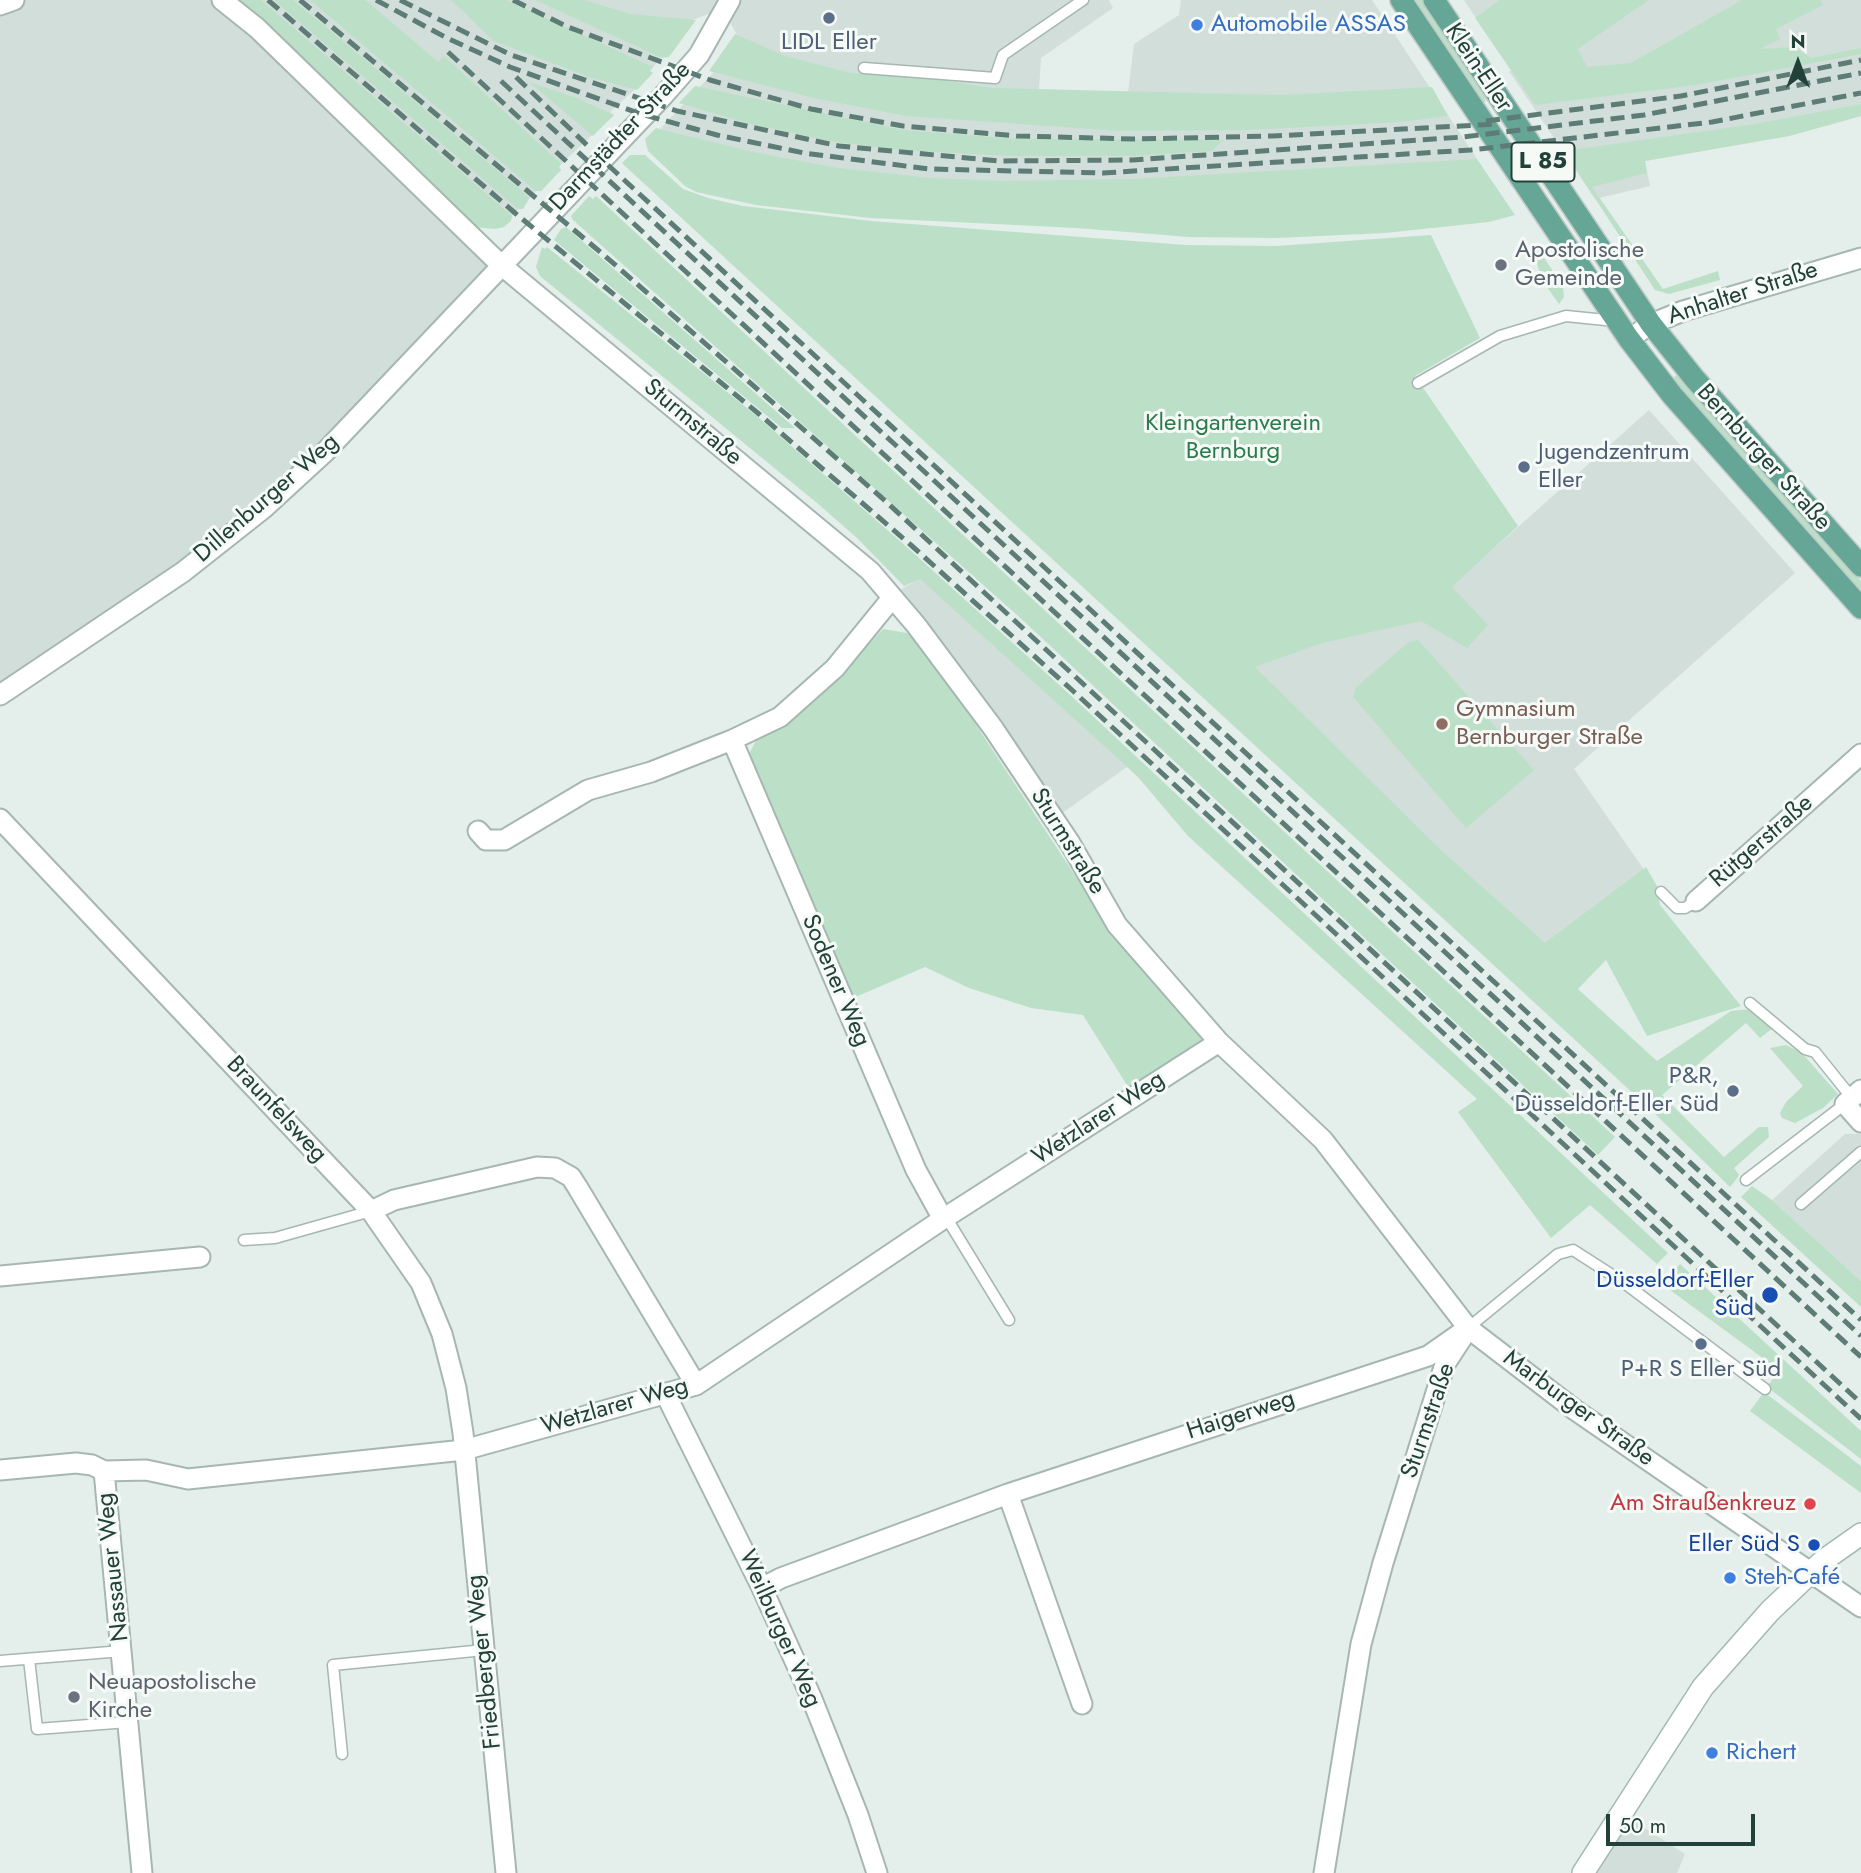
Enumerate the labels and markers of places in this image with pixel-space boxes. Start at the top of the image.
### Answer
marker: LIDL Eller [821,10,837,26]
place label: Automobile ASSAS [1211,11,1406,39]
marker: Automobile ASSAS [1189,17,1205,33]
place label: LIDL Eller [781,29,877,57]
place label: Apostolische Gemeinde [1515,237,1644,293]
marker: Apostolische Gemeinde [1493,257,1509,273]
place label: Jugendzentrum Eller [1538,439,1690,495]
marker: Jugendzentrum Eller [1516,459,1532,475]
place label: Gymnasium Bernburger Straße [1456,696,1643,752]
marker: Gymnasium Bernburger Straße [1434,716,1450,732]
place label: P&R, Düsseldorf-Eller Süd [1514,1063,1719,1119]
marker: P&R, Düsseldorf-Eller Süd [1725,1083,1741,1099]
place label: Düsseldorf-Eller Süd [1596,1267,1754,1323]
marker: Düsseldorf-Eller Süd [1760,1285,1780,1305]
marker: P+R S Eller Süd [1693,1336,1709,1352]
place label: P+R S Eller Süd [1621,1356,1781,1384]
place label: Am Straußenkreuz [1610,1490,1796,1518]
marker: Am Straußenkreuz [1802,1496,1818,1512]
place label: Eller Süd S [1688,1531,1800,1559]
marker: Eller Süd S [1806,1537,1822,1553]
place label: Steh-Café [1744,1564,1840,1592]
marker: Steh-Café [1722,1570,1738,1586]
place label: Neuapostolische Kirche [88,1669,256,1725]
marker: Neuapostolische Kirche [66,1689,82,1705]
place label: Richert [1726,1739,1796,1767]
marker: Richert [1704,1745,1720,1761]

